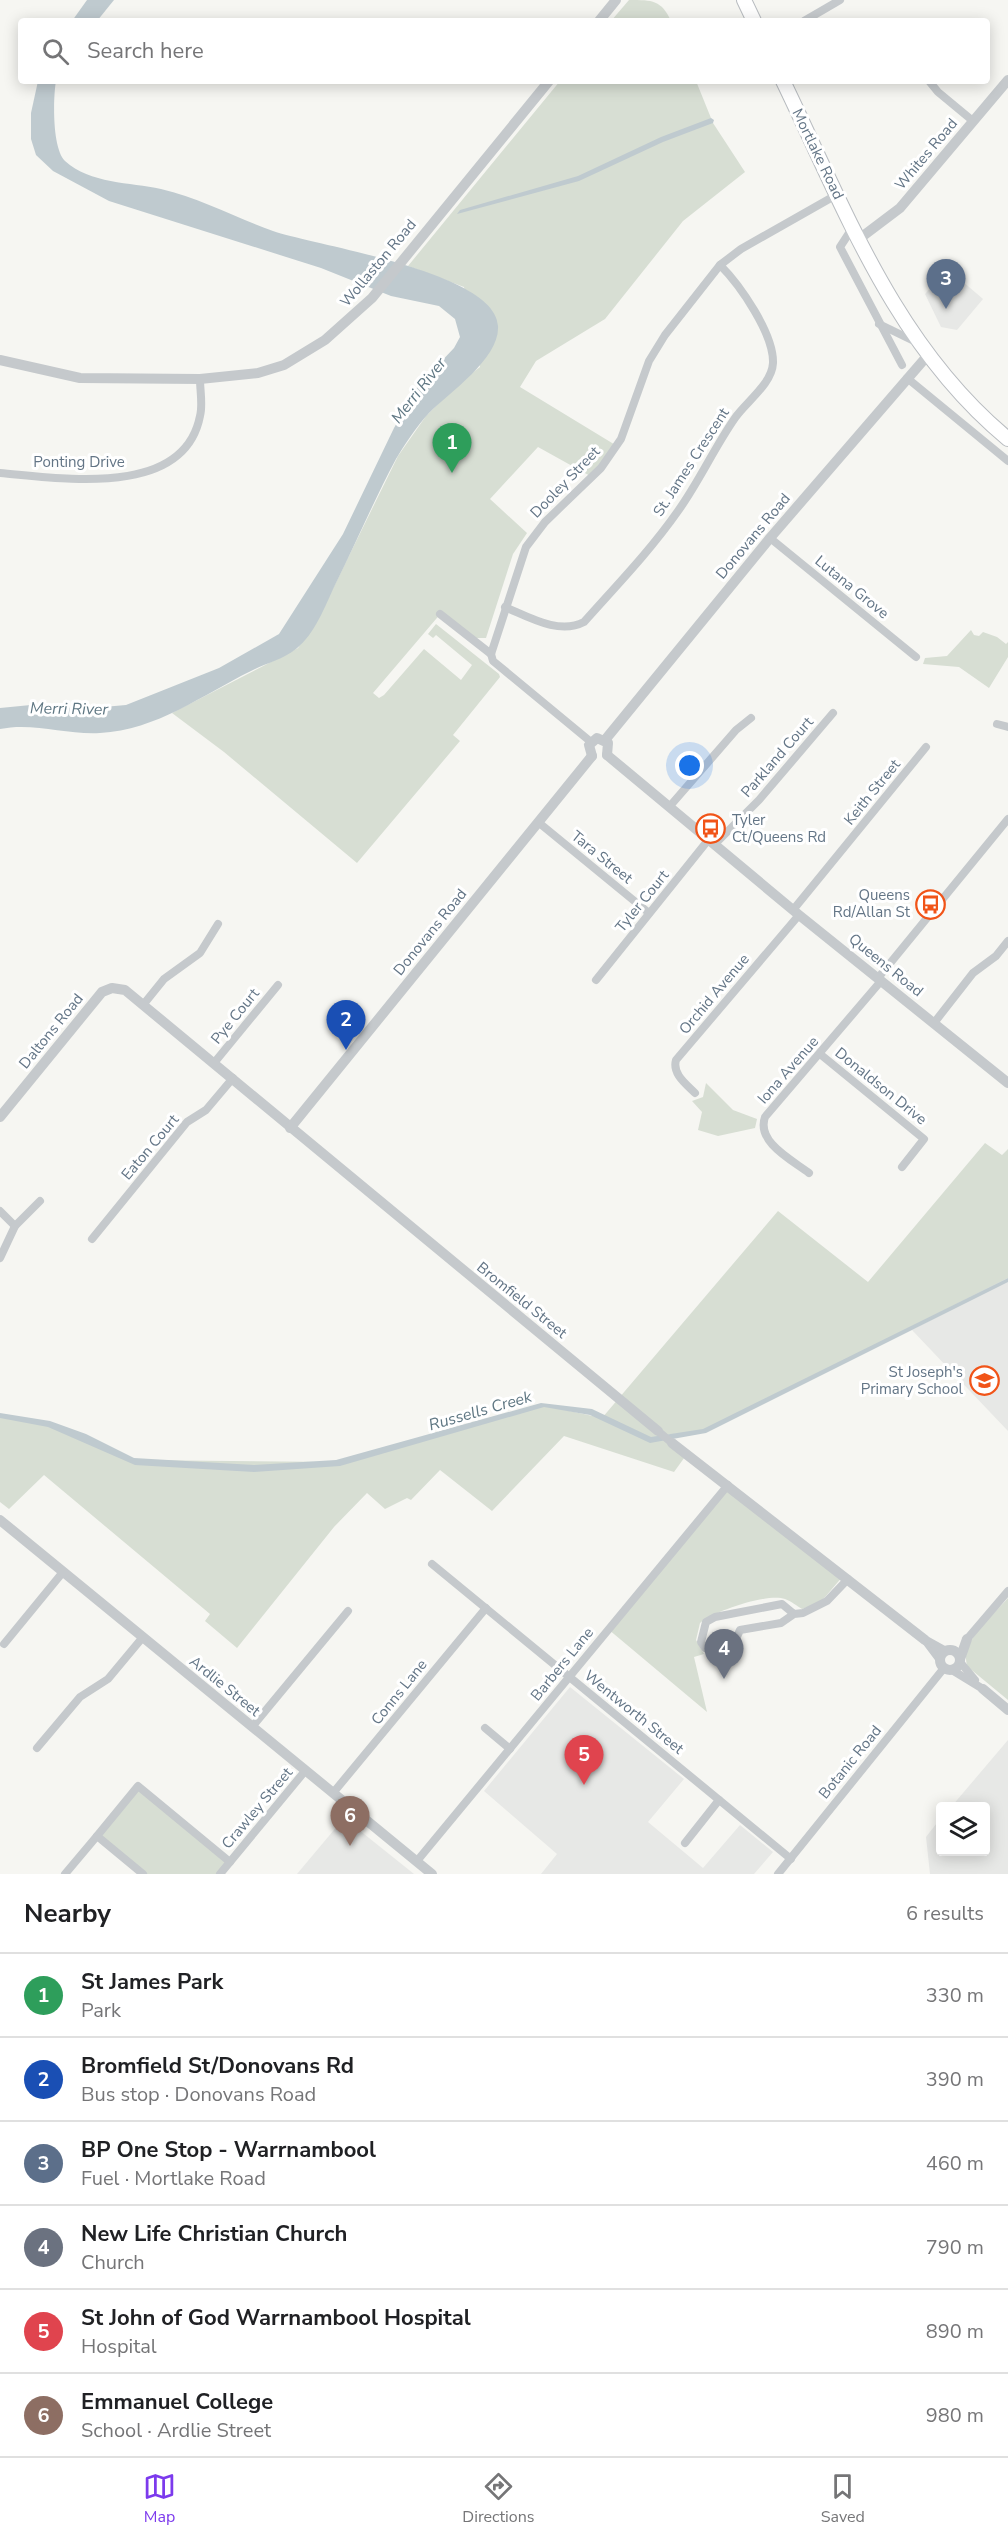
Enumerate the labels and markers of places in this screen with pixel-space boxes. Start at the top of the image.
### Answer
pin: 3 [926,260,966,309]
pin: 1 [432,424,472,473]
place label: Tyler Ct/Queens Rd [732,810,826,847]
bus stop icon: Tyler Ct/Queens Rd [695,813,727,845]
place label: Queens Rd/Allan St [833,885,911,922]
bus stop icon: Queens Rd/Allan St [915,888,947,920]
pin: 2 [326,1000,366,1050]
place label: St Joseph's Primary School [861,1362,964,1399]
school or university icon: St Joseph's Primary School [968,1365,1000,1397]
pin: 4 [704,1630,744,1679]
pin: 5 [564,1736,604,1785]
pin: 6 [330,1796,370,1846]

